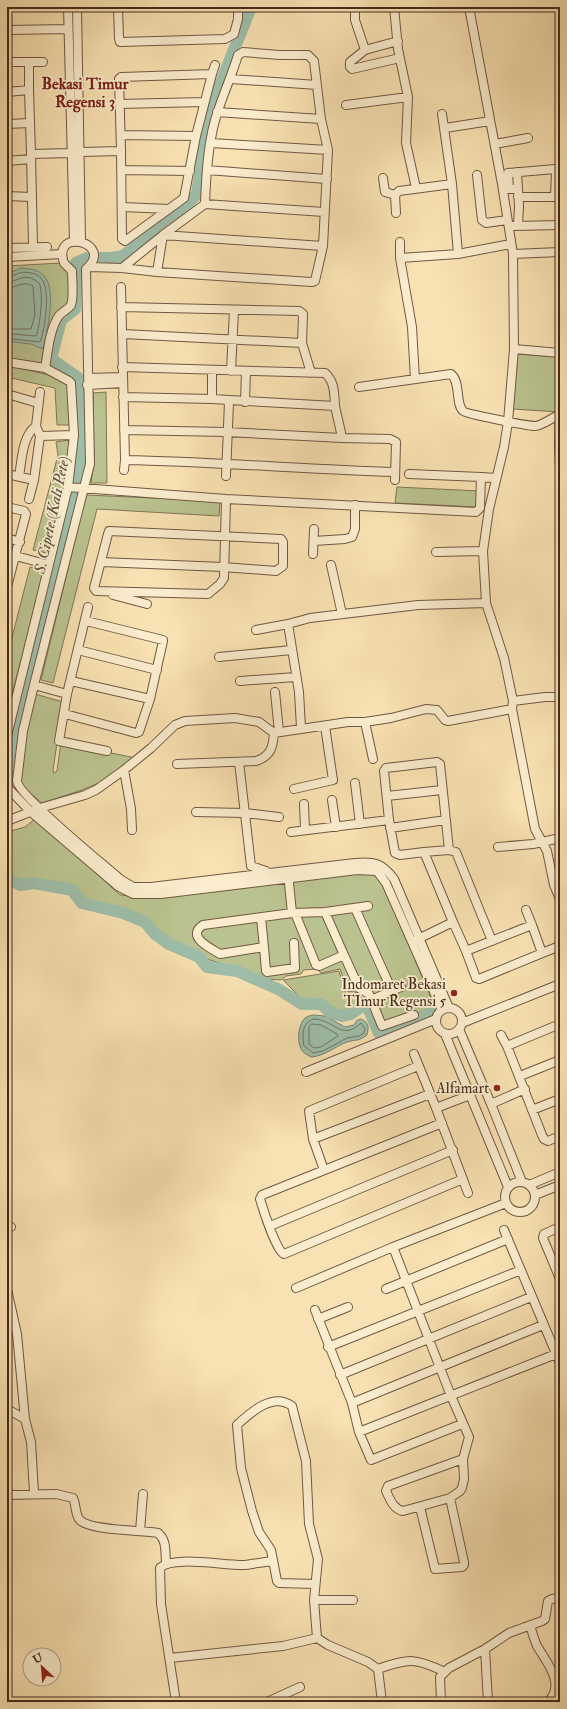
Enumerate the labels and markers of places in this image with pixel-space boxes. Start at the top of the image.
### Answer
place label: Indomaret Bekasi TImur Regensi 5 [342,975,446,1011]
marker: Indomaret Bekasi TImur Regensi 5 [449,988,459,998]
place label: Alfamart [435,1079,489,1098]
marker: Alfamart [492,1083,502,1093]

